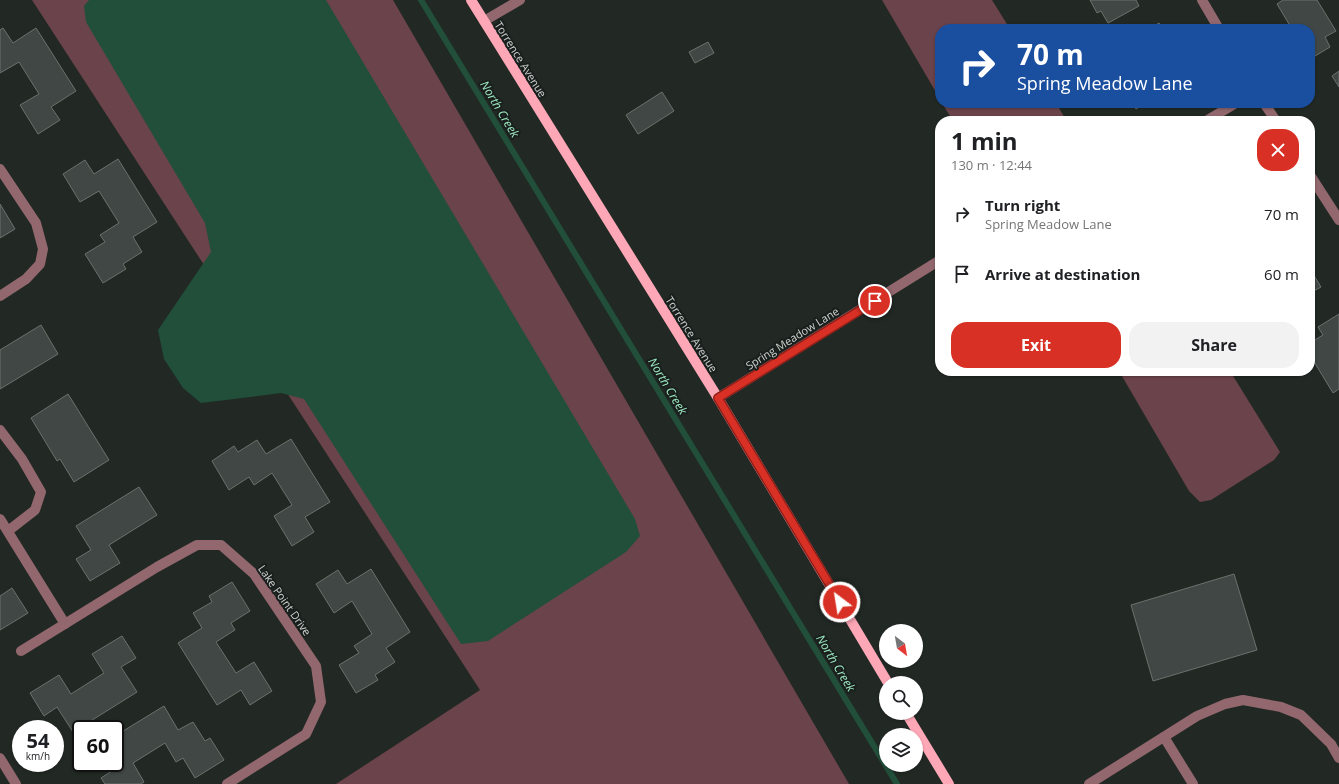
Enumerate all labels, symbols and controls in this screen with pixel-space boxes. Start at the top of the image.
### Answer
street label: Torrence Avenue [492,18,550,100]
text: 70 m [1017,35,1084,73]
icon: right [951,40,1003,92]
text: Spring Meadow Lane [1017,71,1193,95]
water label: North Creek [476,77,524,142]
text: 1 min [951,124,1018,157]
button: close [1257,129,1299,171]
text: 130 m · 12:44 [951,156,1032,174]
text: Turn right [985,195,1060,215]
icon: right [951,203,973,225]
text: 70 m [1264,204,1299,224]
text: Spring Meadow Lane [985,215,1112,233]
icon: arrive [951,263,973,285]
text: Arrive at destination [985,264,1140,284]
text: 60 m [1264,264,1299,284]
pin [858,284,892,318]
icon: arrive [864,290,886,312]
street label: Torrence Avenue [663,293,721,375]
street label: Spring Meadow Lane [743,303,841,373]
button: Exit [951,322,1121,368]
button: Share [1129,322,1299,368]
water label: North Creek [644,354,692,419]
street label: Lake Point Drive [255,562,315,638]
position arrow [819,581,861,623]
north arrow [879,624,923,668]
map controls [879,624,923,772]
water label: North Creek [812,631,860,696]
button: search [879,676,923,720]
speed limit sign: 60 [72,720,124,772]
text: 54 [27,727,49,754]
button: layers [879,728,923,772]
text: km/h [26,749,50,763]

